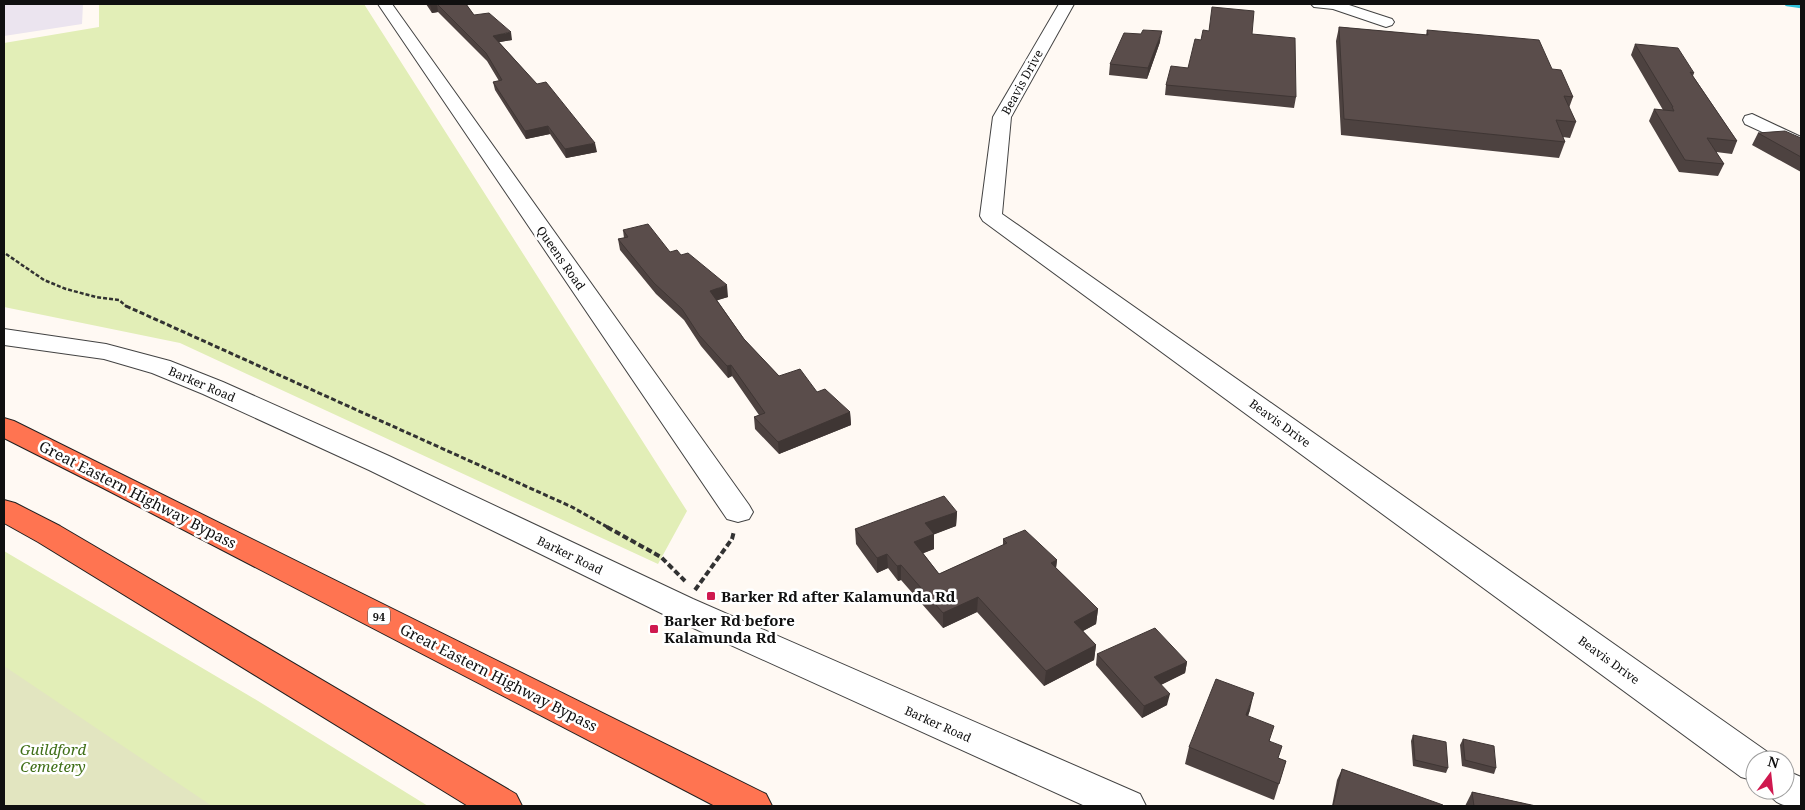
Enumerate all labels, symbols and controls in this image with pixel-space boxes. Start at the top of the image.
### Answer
street label: Beavis Drive [997,46,1047,118]
street label: Queens Road [533,223,590,294]
street label: Barker Road [166,362,239,406]
street label: Beavis Drive [1246,395,1314,451]
street label: Great Eastern Highway Bypass [36,435,240,553]
street label: Barker Road [534,532,606,579]
place label: Barker Rd after Kalamunda Rd [721,586,956,606]
marker: Barker Rd after Kalamunda Rd [705,590,717,602]
road number: 94 [368,608,390,624]
place label: Barker Rd before Kalamunda Rd [664,610,795,647]
street label: Great Eastern Highway Bypass [397,618,601,736]
marker: Barker Rd before Kalamunda Rd [648,623,660,635]
street label: Beavis Drive [1575,632,1643,688]
street label: Barker Road [902,702,975,746]
park label: Guildford Cemetery [20,739,86,776]
north arrow [1745,750,1795,800]
text: N [1766,751,1781,773]

